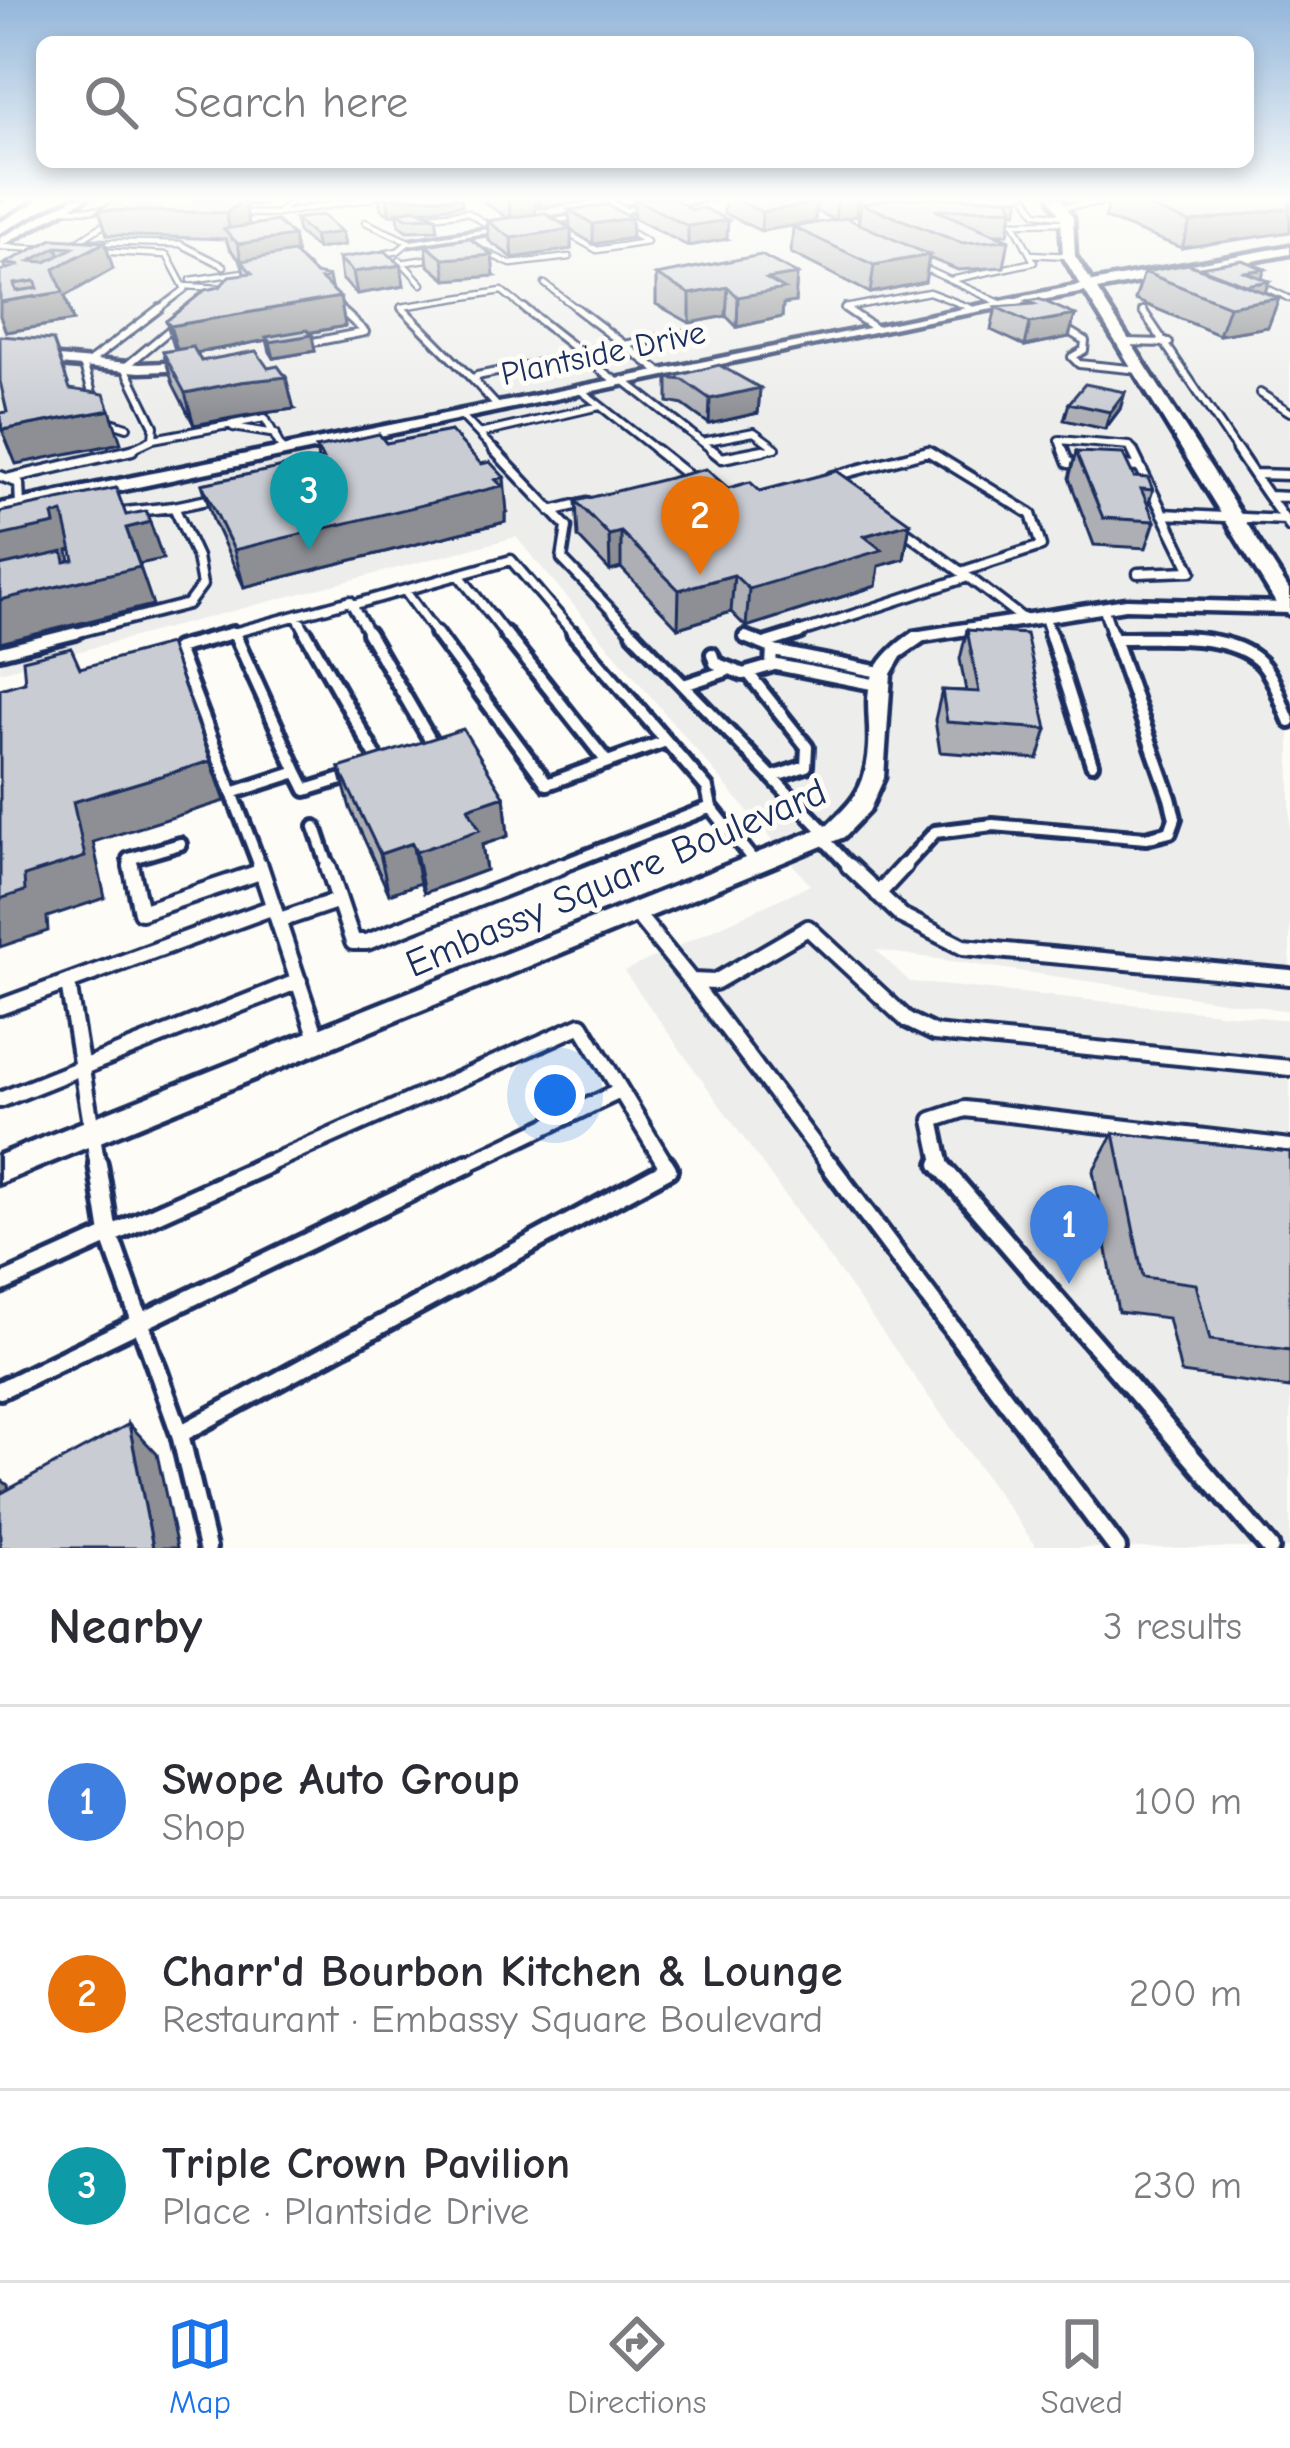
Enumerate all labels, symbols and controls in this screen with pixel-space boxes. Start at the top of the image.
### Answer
search box [36,36,1254,168]
icon: search [78,69,144,135]
text: Search here [174,76,408,128]
street label: Plantside Drive [497,313,709,393]
pin: 3 [270,451,348,550]
pin: 2 [661,476,739,575]
street label: Embassy Square Boulevard [399,769,833,987]
your location [525,1065,585,1125]
pin: 1 [1030,1185,1108,1284]
text: Nearby [48,1597,202,1656]
text: 3 results [1103,1604,1242,1649]
text: Swope Auto Group [162,1753,520,1805]
text: 1 [79,1779,95,1824]
text: 100 m [1134,1779,1242,1824]
text: Shop [162,1805,246,1850]
text: Charr'd Bourbon Kitchen & Lounge [162,1945,843,1997]
text: 2 [77,1971,97,2016]
text: 200 m [1129,1971,1242,2016]
text: Restaurant · Embassy Square Boulevard [162,1997,823,2042]
text: Triple Crown Pavilion [162,2137,570,2189]
text: 3 [77,2163,97,2208]
text: 230 m [1133,2163,1242,2208]
text: Place · Plantside Drive [162,2189,529,2234]
tab: Map [167,2311,233,2421]
tab: Directions [567,2311,707,2421]
tab: Saved [1041,2311,1123,2421]

